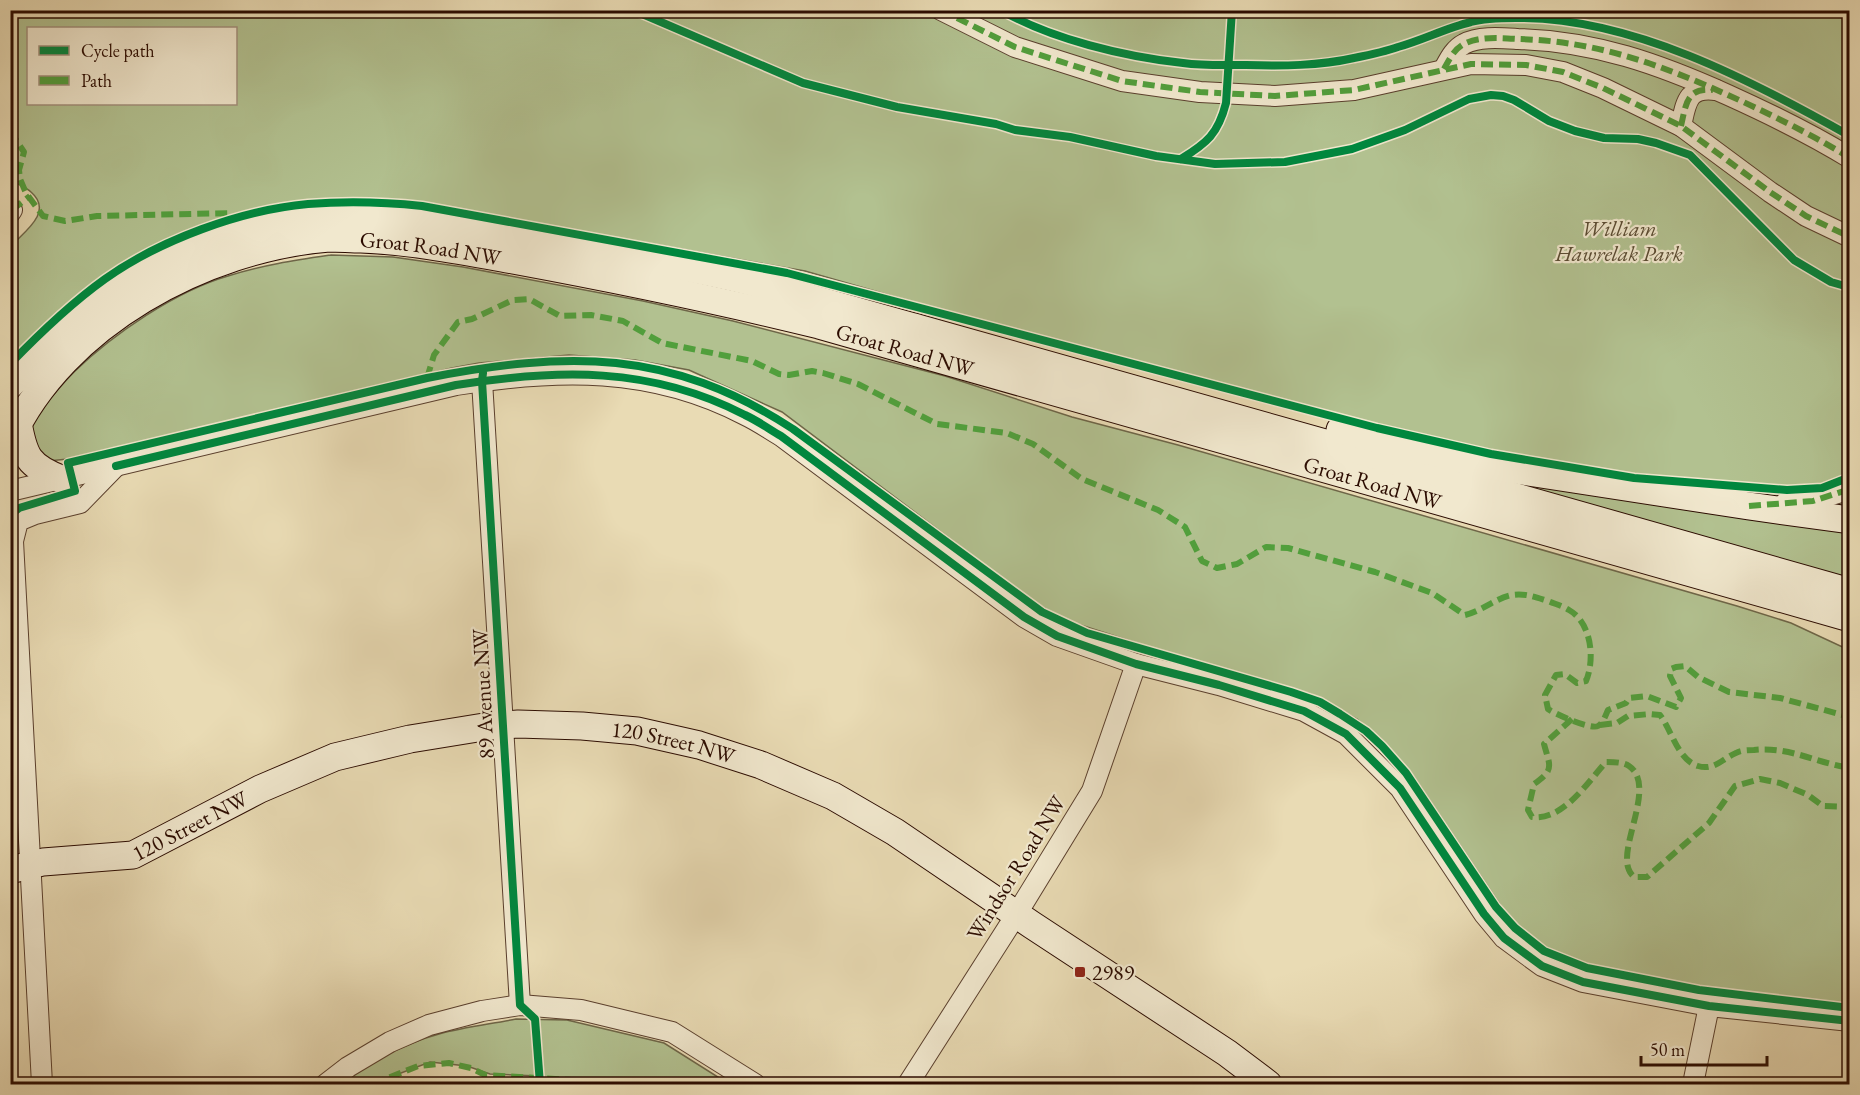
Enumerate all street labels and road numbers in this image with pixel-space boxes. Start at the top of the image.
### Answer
street label: Groat Road NW [359,224,504,272]
street label: Groat Road NW [833,316,978,383]
street label: Groat Road NW [1300,449,1446,516]
street label: 89 Avenue NW [465,627,501,760]
street label: 120 Street NW [610,714,740,771]
street label: 120 Street NW [127,783,253,868]
street label: Windsor Road NW [960,789,1073,946]

